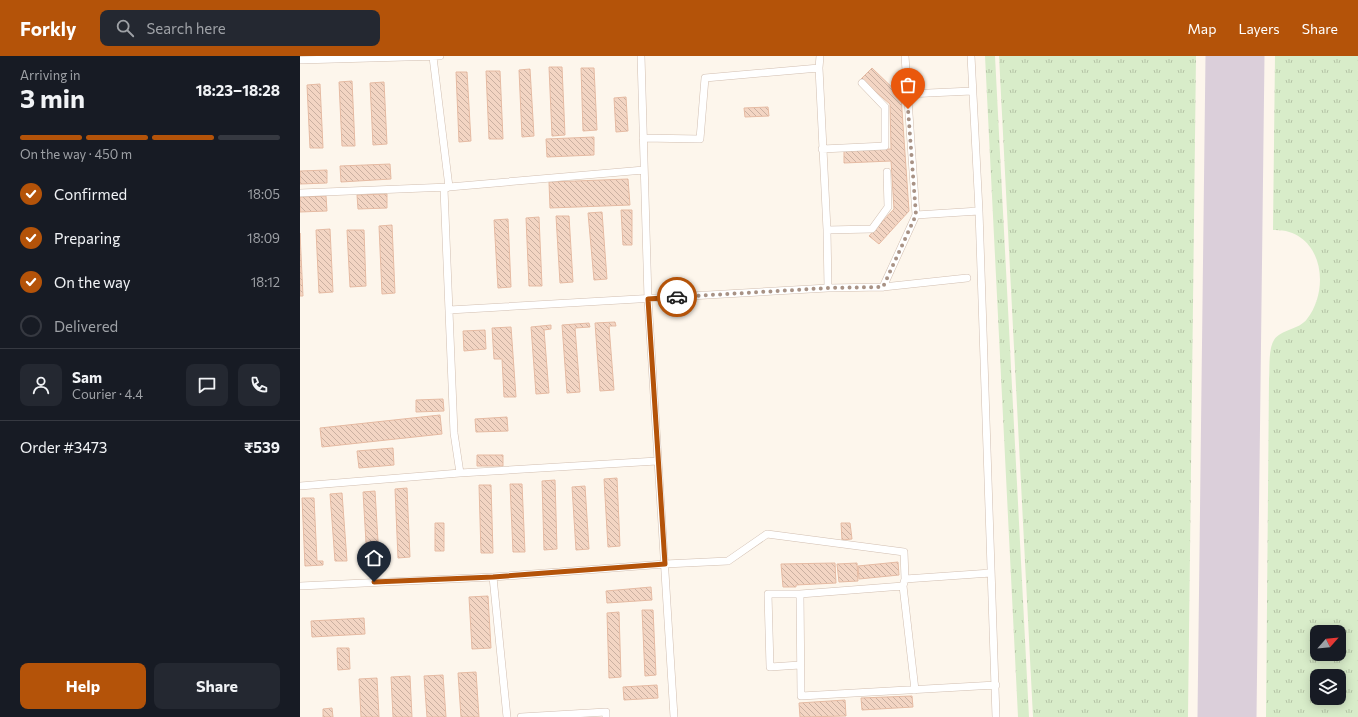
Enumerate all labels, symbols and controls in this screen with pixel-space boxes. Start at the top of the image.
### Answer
search box [100,10,380,46]
text: Forkly [20,17,76,40]
icon: search [114,17,136,39]
text: Search here [146,19,226,37]
text: Map [1188,20,1216,37]
text: Layers [1238,20,1280,37]
text: Share [1302,20,1338,37]
text: Arriving in [20,67,80,83]
pin [891,68,925,109]
icon: bag [897,74,919,96]
text: 18:23–18:28 [196,81,280,99]
text: 3 min [20,82,85,113]
text: On the way · 450 m [20,146,132,162]
icon: check [20,183,42,205]
text: Confirmed [54,185,127,203]
text: 18:05 [248,186,280,202]
icon: check [20,227,42,249]
text: Preparing [54,229,120,247]
text: 18:09 [247,230,280,246]
icon: check [20,271,42,293]
text: On the way [54,273,131,291]
text: 18:12 [251,274,280,290]
courier [657,277,697,317]
icon: car [666,286,688,308]
text: Delivered [54,317,118,335]
button: person [20,364,62,406]
button: chat [186,364,228,406]
button: phone [238,364,280,406]
text: Sam [72,368,102,386]
text: Courier · 4.4 [72,386,143,402]
text: Order #3473 [20,438,107,456]
text: ₹539 [244,438,280,456]
pin [357,541,391,582]
icon: home [363,547,385,569]
north arrow [1310,625,1346,661]
map controls [1310,625,1346,705]
button: Help [20,663,146,709]
button: Share [154,663,280,709]
button: layers [1310,669,1346,705]

